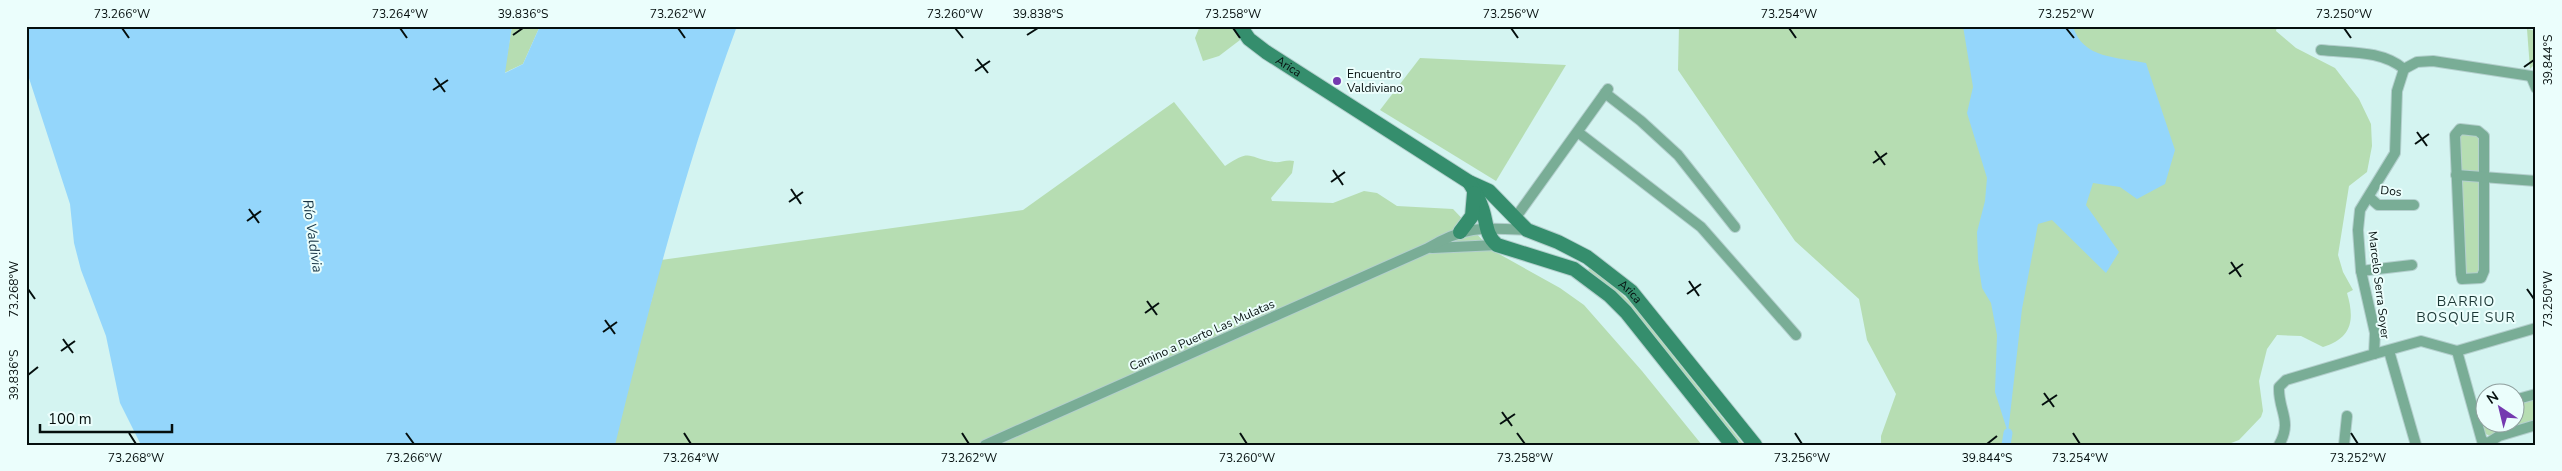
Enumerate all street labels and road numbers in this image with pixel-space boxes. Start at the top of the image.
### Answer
street label: Arica [1273,52,1305,81]
street label: Dos [2380,182,2403,200]
street label: Marcelo Serra Soyer [2364,230,2394,340]
street label: Arica [1615,276,1646,307]
street label: Camino a Puerto Las Mulatas [1127,296,1277,374]

